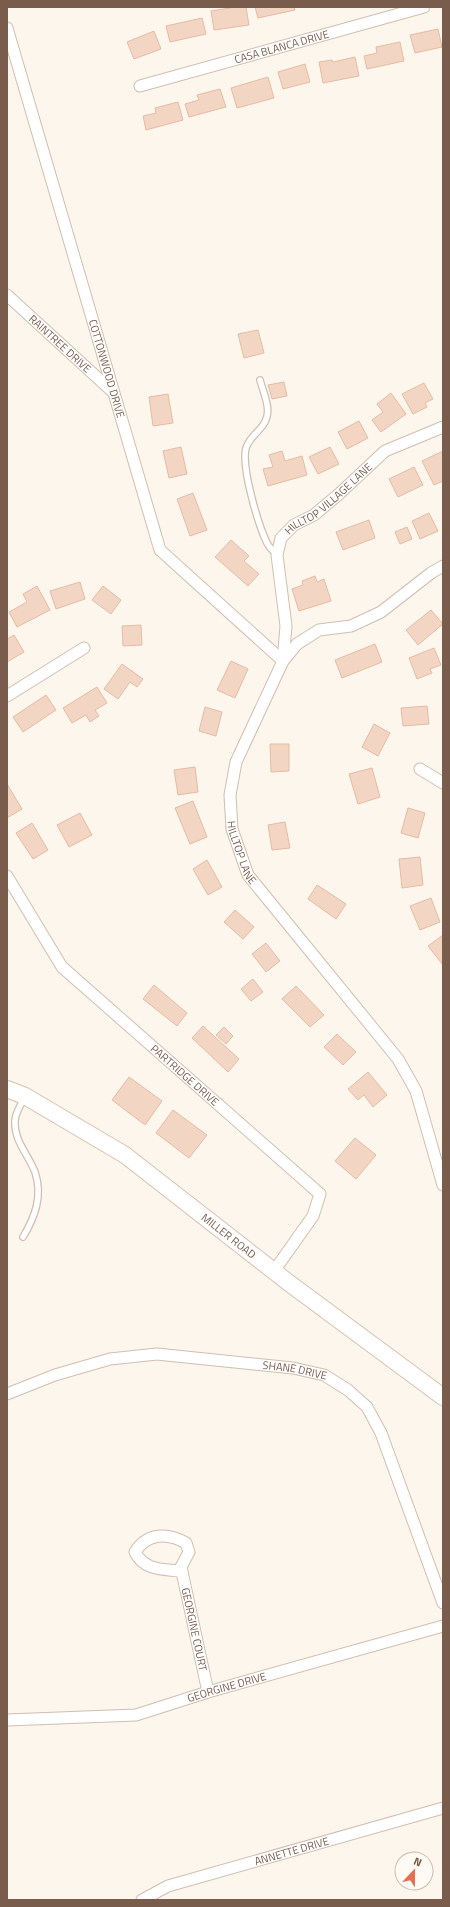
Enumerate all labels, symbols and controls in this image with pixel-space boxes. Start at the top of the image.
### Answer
street label: CASA BLANCA DRIVE [233,26,331,67]
street label: RAINTREE DRIVE [25,311,95,376]
street label: COTTONWOOD DRIVE [85,318,129,420]
street label: HILLTOP VILLAGE LANE [281,459,376,538]
street label: HILLTOP LANE [224,820,260,888]
street label: PARTRIDGE DRIVE [147,1041,223,1110]
street label: MILLER ROAD [198,1210,259,1262]
street label: SHANE DRIVE [262,1357,329,1383]
street label: GEORGINE COURT [178,1586,211,1673]
street label: GEORGINE DRIVE [185,1668,268,1706]
street label: ANNETTE DRIVE [252,1833,331,1869]
north arrow [394,1851,434,1891]
text: N [411,1853,424,1871]

